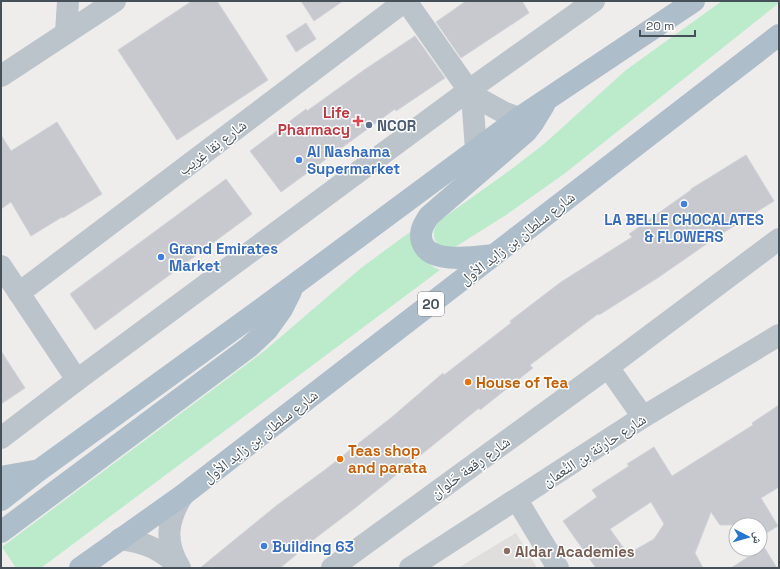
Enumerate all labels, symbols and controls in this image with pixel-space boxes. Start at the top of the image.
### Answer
scale bar [640,12,695,38]
text: 20 m [646,18,674,34]
place label: Life Pharmacy [278,103,350,139]
street label: شارع نِقا غِريب [174,115,251,180]
marker: Life Pharmacy [353,116,363,126]
place label: NCOR [377,116,416,135]
marker: NCOR [364,120,374,130]
place label: Al Nashama Supermarket [307,142,400,178]
marker: Al Nashama Supermarket [294,155,304,165]
street label: شارع سلطان بن زايد الأول [455,187,579,290]
marker: LA BELLE CHOCALATES & FLOWERS [679,199,689,209]
place label: LA BELLE CHOCALATES & FLOWERS [604,210,764,246]
place label: Grand Emirates Market [169,239,278,275]
marker: Grand Emirates Market [156,252,166,262]
road number: 20 [418,292,444,316]
place label: House of Tea [476,373,568,392]
marker: House of Tea [463,377,473,387]
street label: شارع سلطان بن زايد الأول [198,385,322,488]
street label: شارع حارِثة بن النُّعمان [538,409,651,493]
street label: شارع رِقعة حَلوان [426,432,515,504]
place label: Teas shop and parata [348,441,427,477]
marker: Teas shop and parata [335,454,345,464]
north arrow [728,517,768,557]
text: ش [749,531,766,545]
place label: Building 63 [272,537,354,556]
marker: Building 63 [259,541,269,551]
place label: Aldar Academies [515,542,635,561]
marker: Aldar Academies [502,546,512,556]

